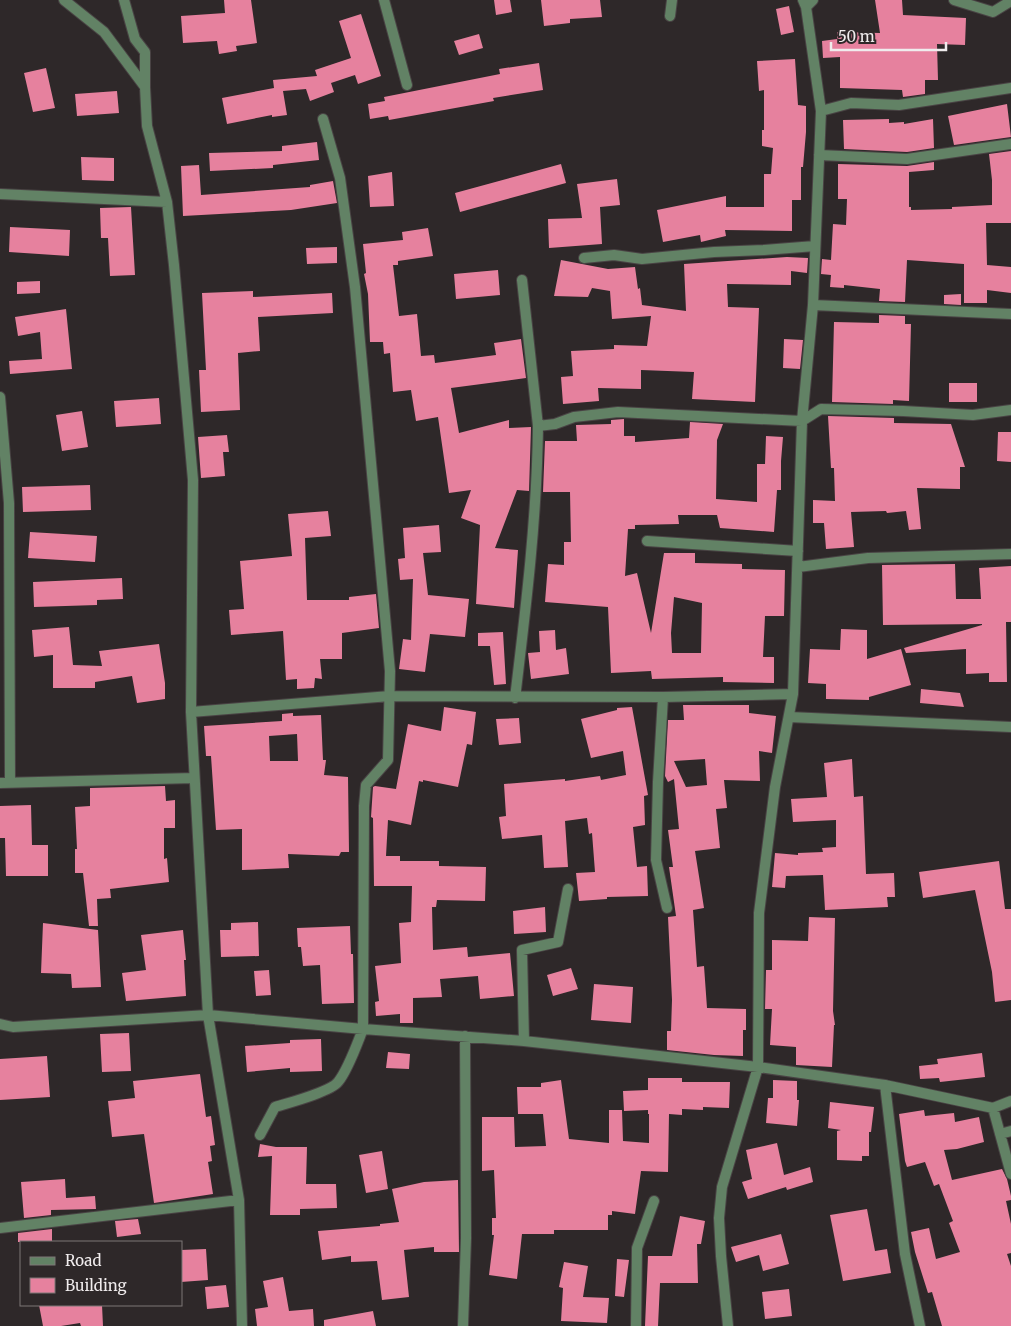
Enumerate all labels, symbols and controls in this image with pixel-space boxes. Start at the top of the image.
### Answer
scale bar [831,20,946,52]
text: 50 m [838,27,875,46]
legend [20,1241,182,1306]
text: Road [65,1251,101,1270]
text: Building [65,1276,127,1295]

